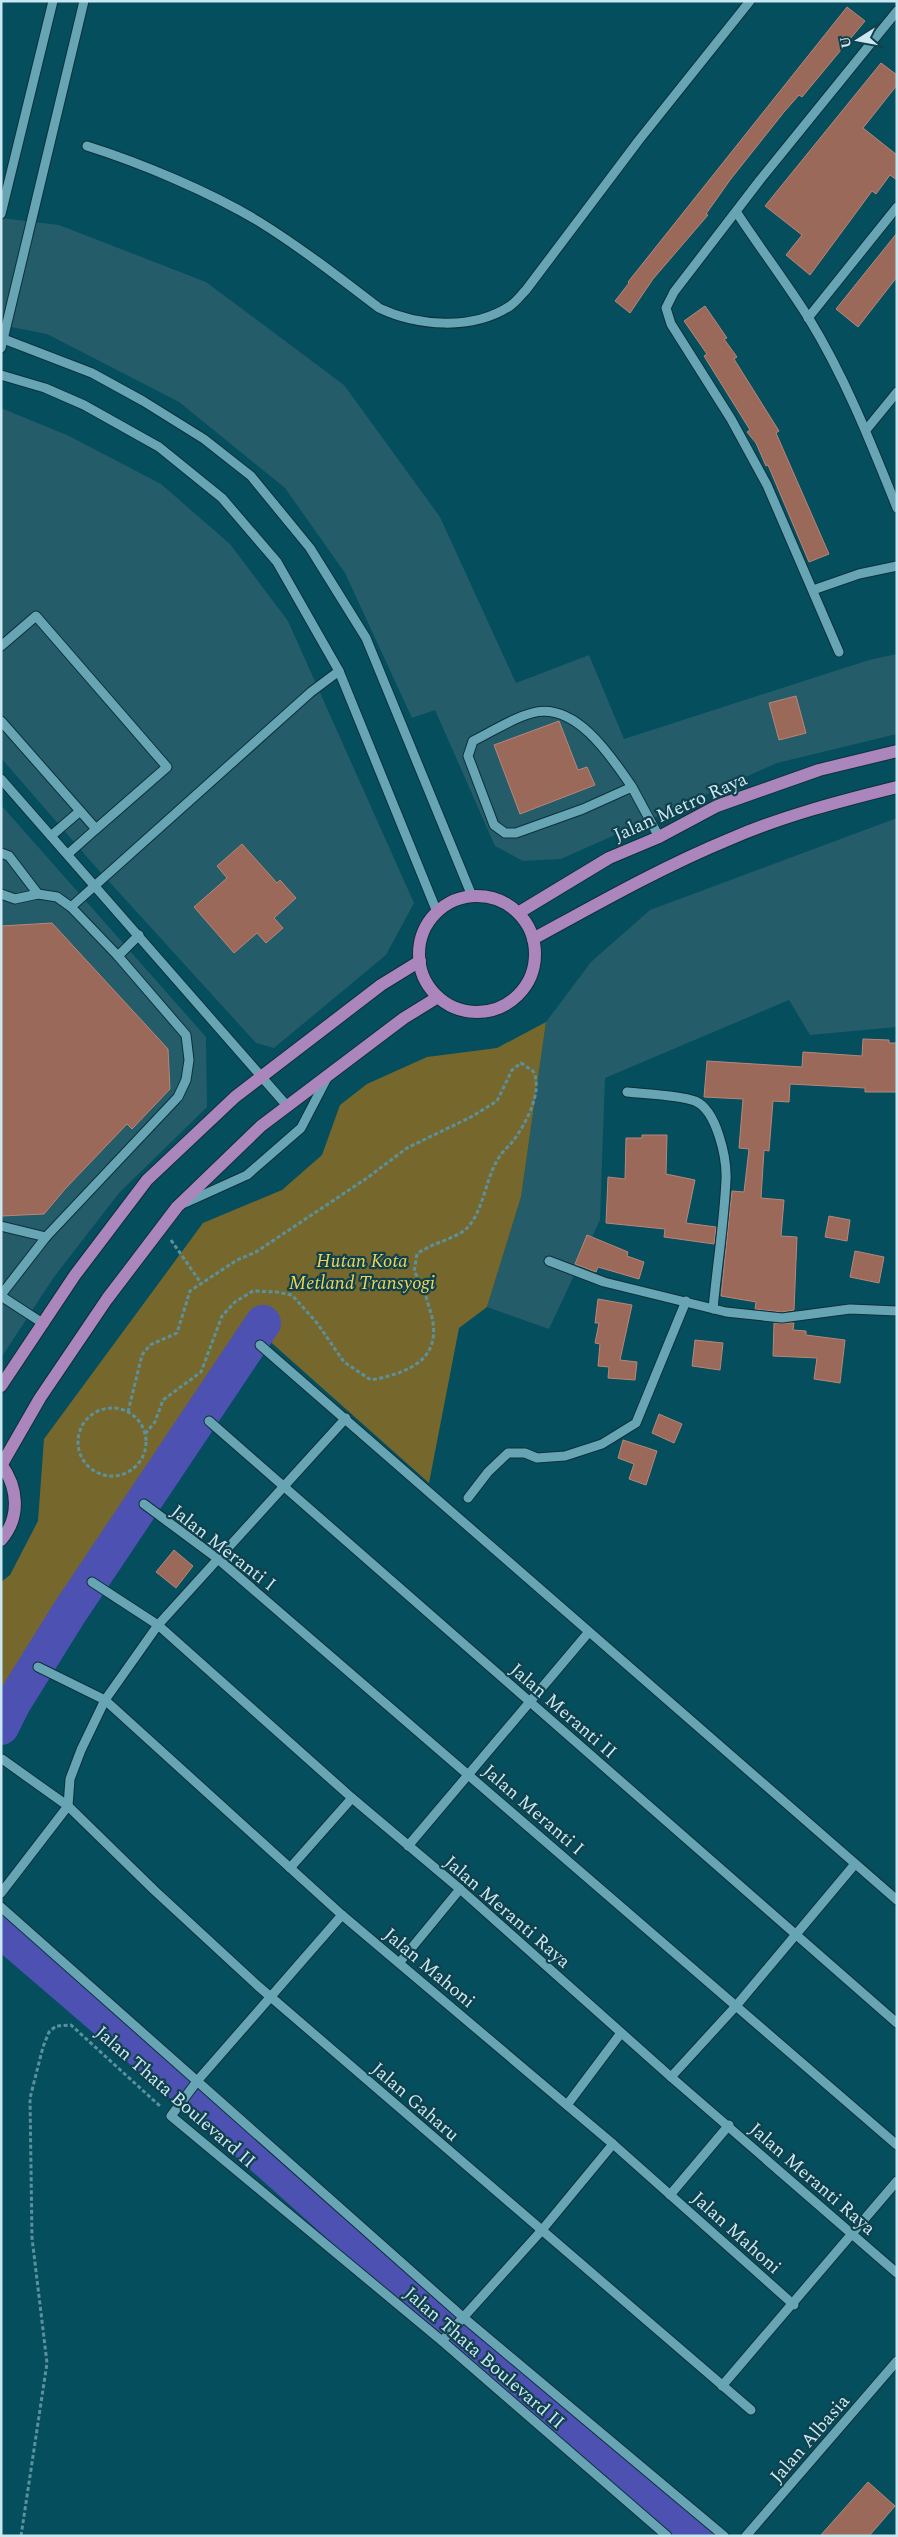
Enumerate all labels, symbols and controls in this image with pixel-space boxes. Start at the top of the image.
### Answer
north arrow [833,15,883,65]
text: U [834,34,857,50]
street label: Jalan Metro Raya [609,765,753,850]
park label: Hutan Kota Metland Transyogi [289,1247,435,1298]
street label: Jalan Meranti I [164,1498,282,1599]
street label: Jalan Meranti II [503,1656,623,1766]
street label: Jalan Meranti I [476,1758,590,1863]
street label: Jalan Meranti Raya [437,1849,577,1976]
street label: Jalan Mahoni [377,1921,481,2015]
street label: Jalan Thata Boulevard II [88,2019,262,2175]
street label: Jalan Gaharu [364,2055,466,2149]
street label: Jalan Meranti Raya [742,2116,882,2243]
street label: Jalan Mahoni [685,2185,787,2281]
street label: Jalan Thata Boulevard II [397,2280,571,2436]
street label: Jalan Albasia [763,2387,858,2490]

